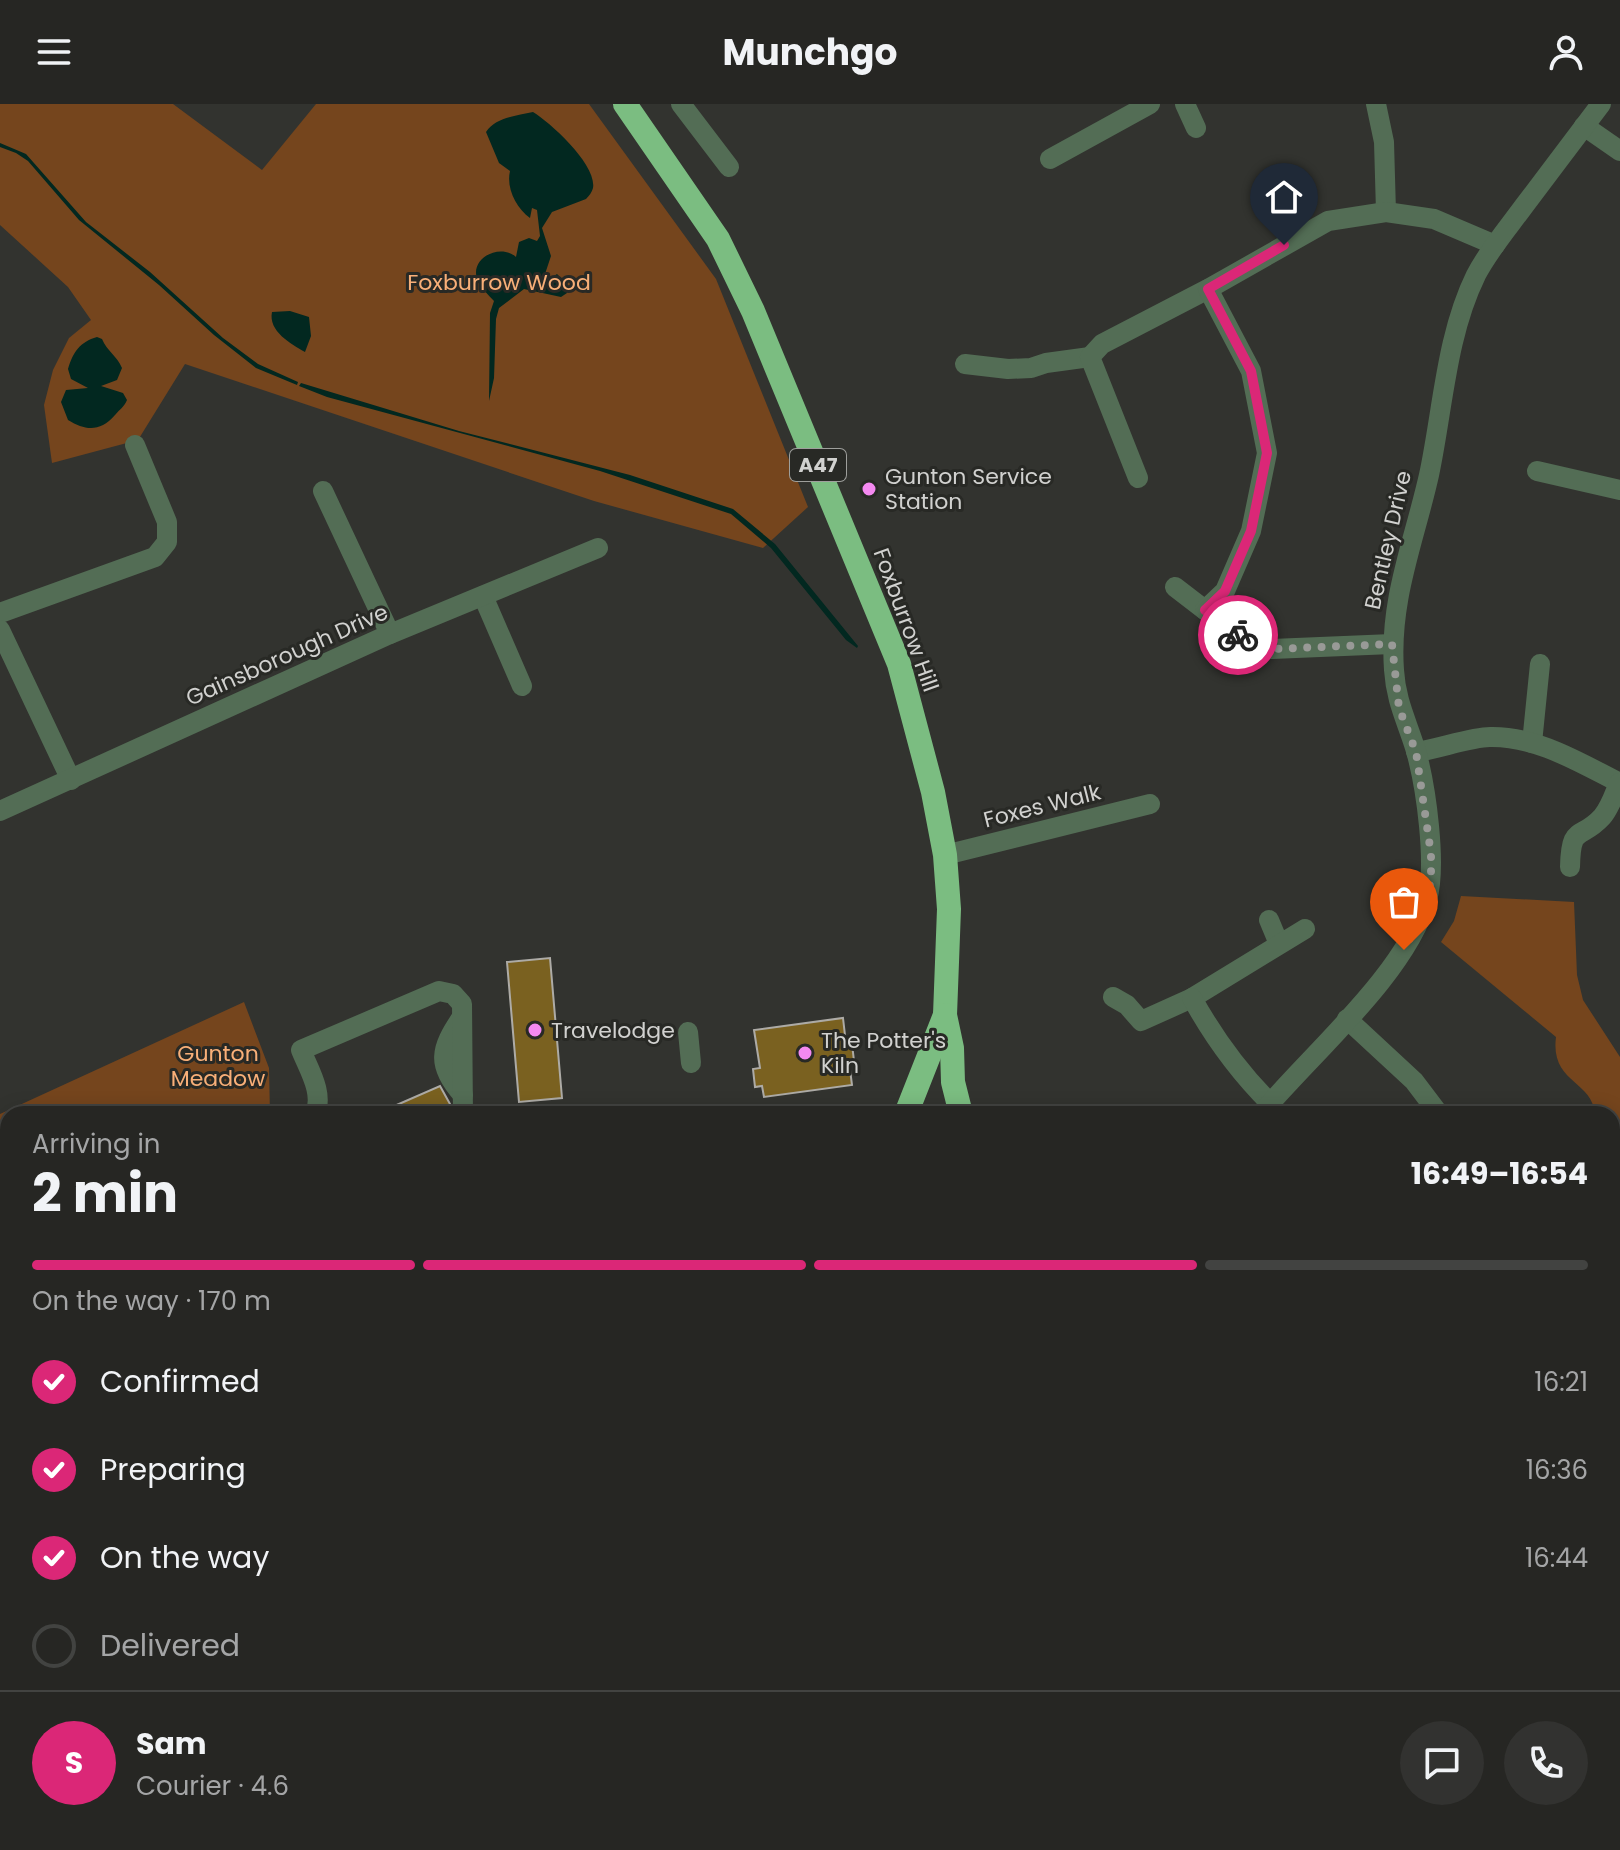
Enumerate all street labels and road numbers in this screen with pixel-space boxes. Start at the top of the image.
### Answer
road number: A47 [790,449,846,481]
street label: Bentley Drive [1357,467,1419,613]
street label: Foxburrow Hill [866,544,946,696]
street label: Gainsborough Drive [181,596,393,714]
street label: Foxes Walk [980,776,1105,836]

